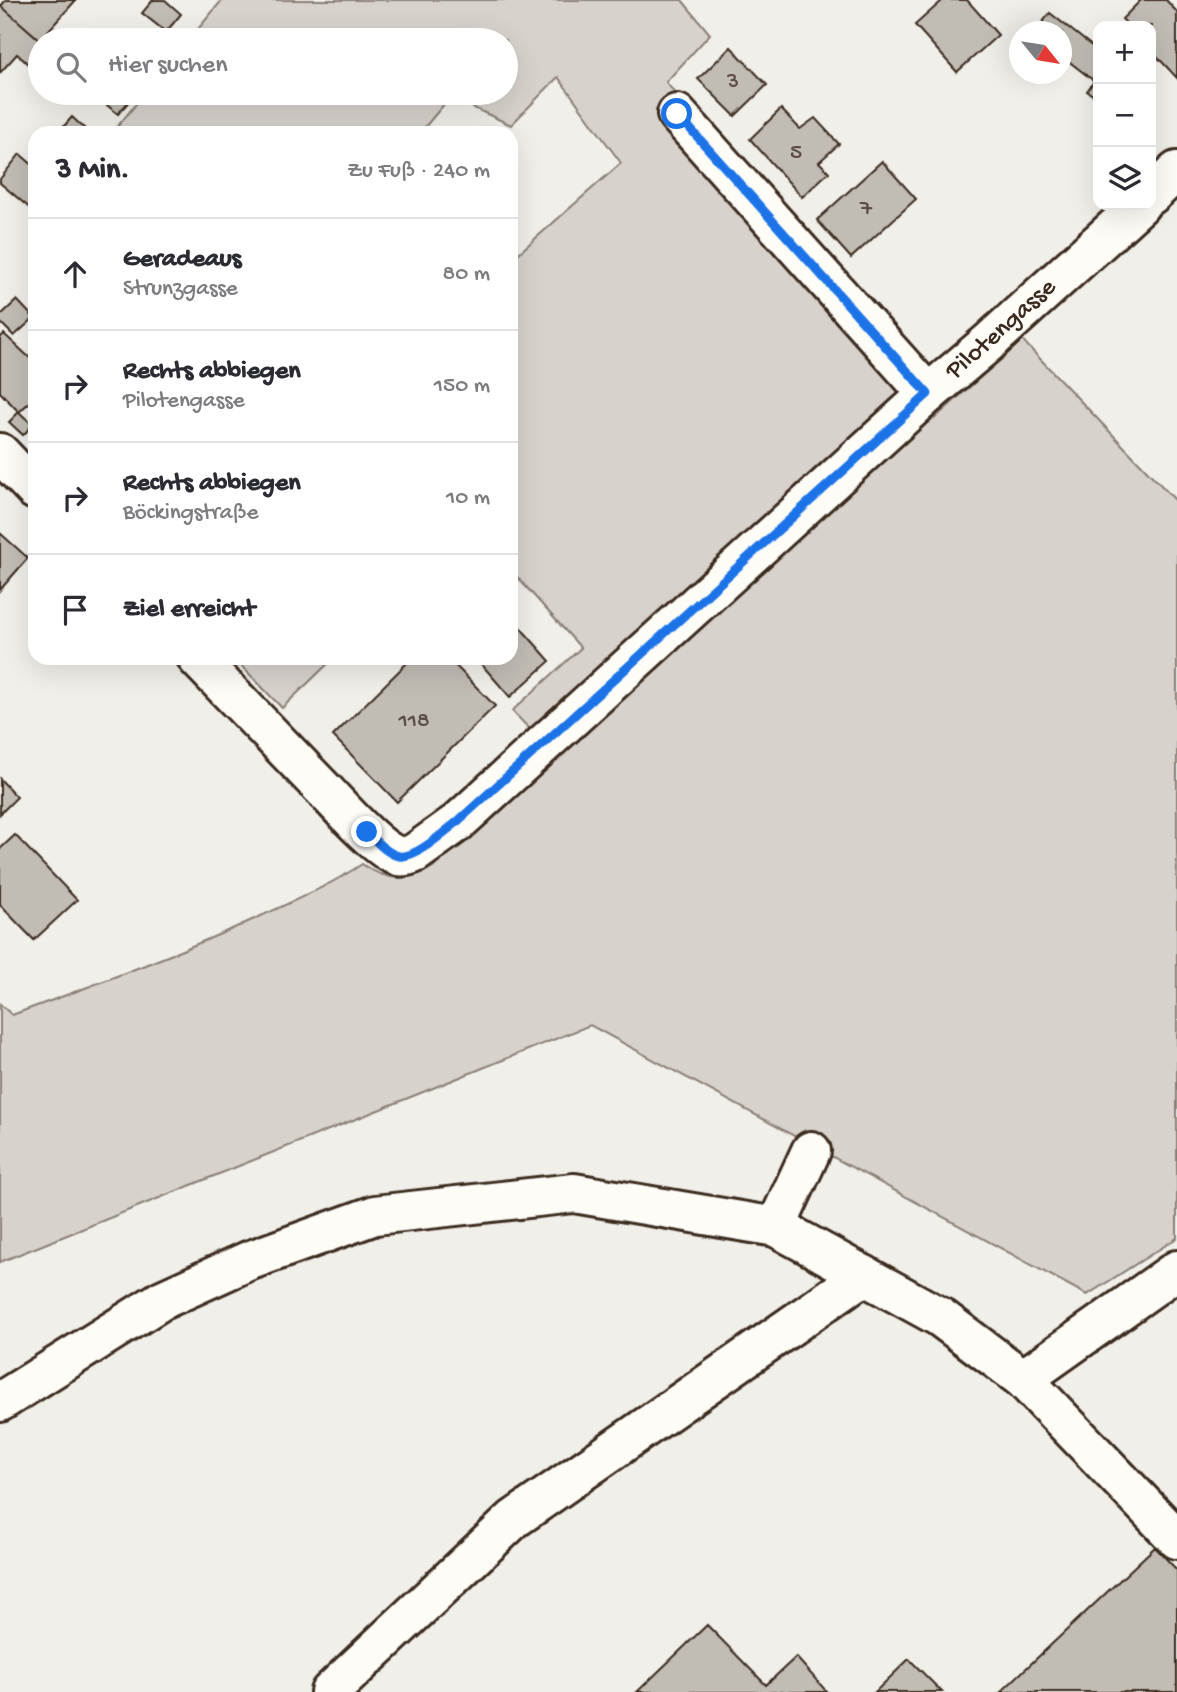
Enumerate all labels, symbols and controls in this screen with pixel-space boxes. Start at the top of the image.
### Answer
north arrow [1009,21,1072,84]
map controls [1093,21,1156,210]
button: + [1093,21,1156,84]
search box [28,28,518,105]
icon: search [52,48,90,86]
text: Hier suchen [108,51,228,82]
house number: 3 [726,69,739,96]
button: − [1093,84,1156,147]
route start [661,98,692,129]
house number: 5 [790,140,802,167]
button: layers [1093,147,1156,210]
text: 3 Min. [56,154,130,189]
text: Zu Fuß · 240 m [347,158,490,185]
house number: 7 [859,196,873,223]
text: Geradeaus [123,245,241,276]
icon: ahead [56,255,94,293]
text: 80 m [443,261,490,288]
street label: Pilotengasse [939,272,1064,388]
text: Strunzgasse [123,276,238,303]
text: Rechts abbiegen [123,357,301,388]
icon: right [56,367,94,405]
text: 150 m [434,373,490,400]
text: Pilotengasse [123,388,245,415]
text: Rechts abbiegen [123,469,301,500]
icon: right [56,479,94,517]
text: 10 m [446,485,490,512]
text: Böckingstraße [123,500,258,527]
icon: arrive [56,591,94,629]
text: Ziel erreicht [123,595,255,626]
house number: 118 [397,708,430,735]
route end [351,816,382,847]

